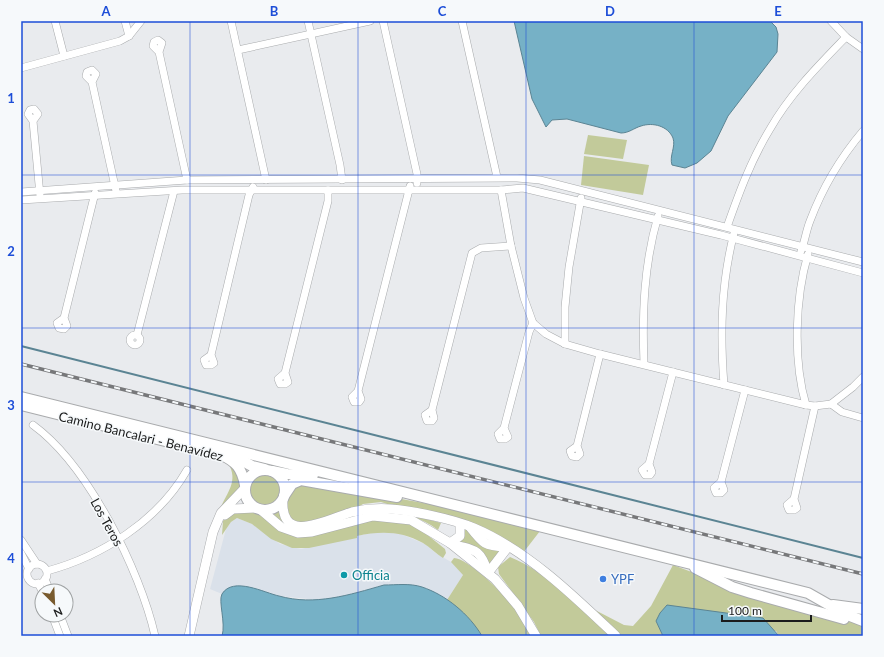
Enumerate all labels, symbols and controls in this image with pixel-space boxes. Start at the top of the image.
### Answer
text: A [100,3,111,19]
text: B [270,3,279,19]
text: C [438,3,447,19]
text: D [605,3,615,19]
text: E [774,3,782,19]
text: 1 [7,90,15,106]
text: 2 [7,243,15,259]
text: 3 [7,397,15,413]
street label: Camino Bancalari - Benavídez [57,408,225,464]
street label: Los Teros [87,495,127,549]
text: 4 [7,550,15,566]
place label: Officia [352,567,390,583]
marker: Officia [339,570,349,580]
place label: YPF [611,571,634,587]
marker: YPF [598,574,608,584]
north arrow [34,583,74,623]
scale bar [722,597,811,623]
text: 100 m [728,603,762,618]
text: N [52,605,65,620]

